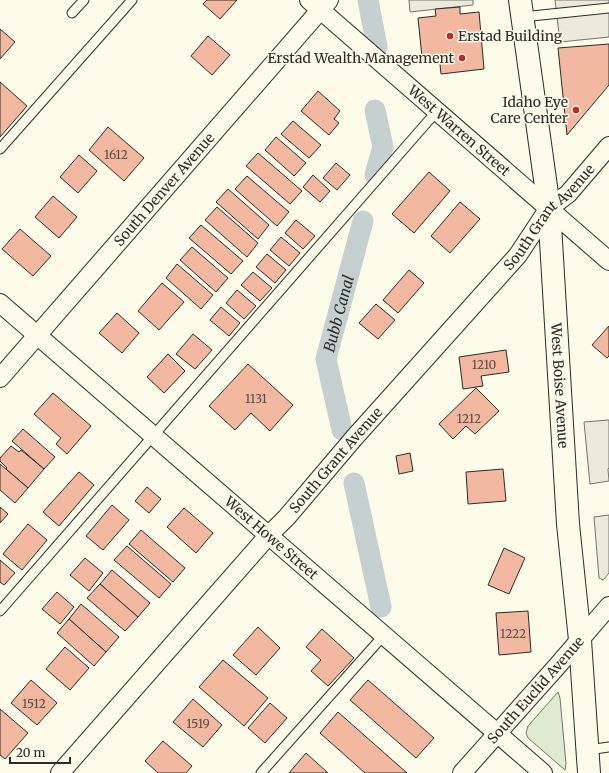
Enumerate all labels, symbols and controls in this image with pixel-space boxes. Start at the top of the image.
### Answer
place label: Erstad Building [458,27,563,45]
marker: Erstad Building [445,31,455,41]
place label: Erstad Wealth Management [267,49,455,67]
marker: Erstad Wealth Management [457,53,467,63]
street label: West Warren Street [404,81,514,180]
place label: Idaho Eye Care Center [491,93,568,127]
marker: Idaho Eye Care Center [571,105,581,115]
street label: South Denver Avenue [110,129,218,250]
house number: 1612 [104,147,128,162]
street label: South Grant Avenue [500,160,599,274]
water label: Bubb Canal [319,273,358,354]
street label: West Boise Avenue [547,321,572,449]
house number: 1210 [472,357,497,372]
house number: 1131 [245,391,268,406]
street label: South Grant Avenue [285,404,386,517]
house number: 1212 [457,411,481,426]
street label: West Howe Street [220,492,322,584]
house number: 1222 [500,626,526,641]
street label: South Euclid Avenue [483,632,588,747]
house number: 1512 [22,696,46,711]
house number: 1519 [186,716,210,731]
scale bar [10,739,70,765]
text: 20 m [16,745,45,760]

